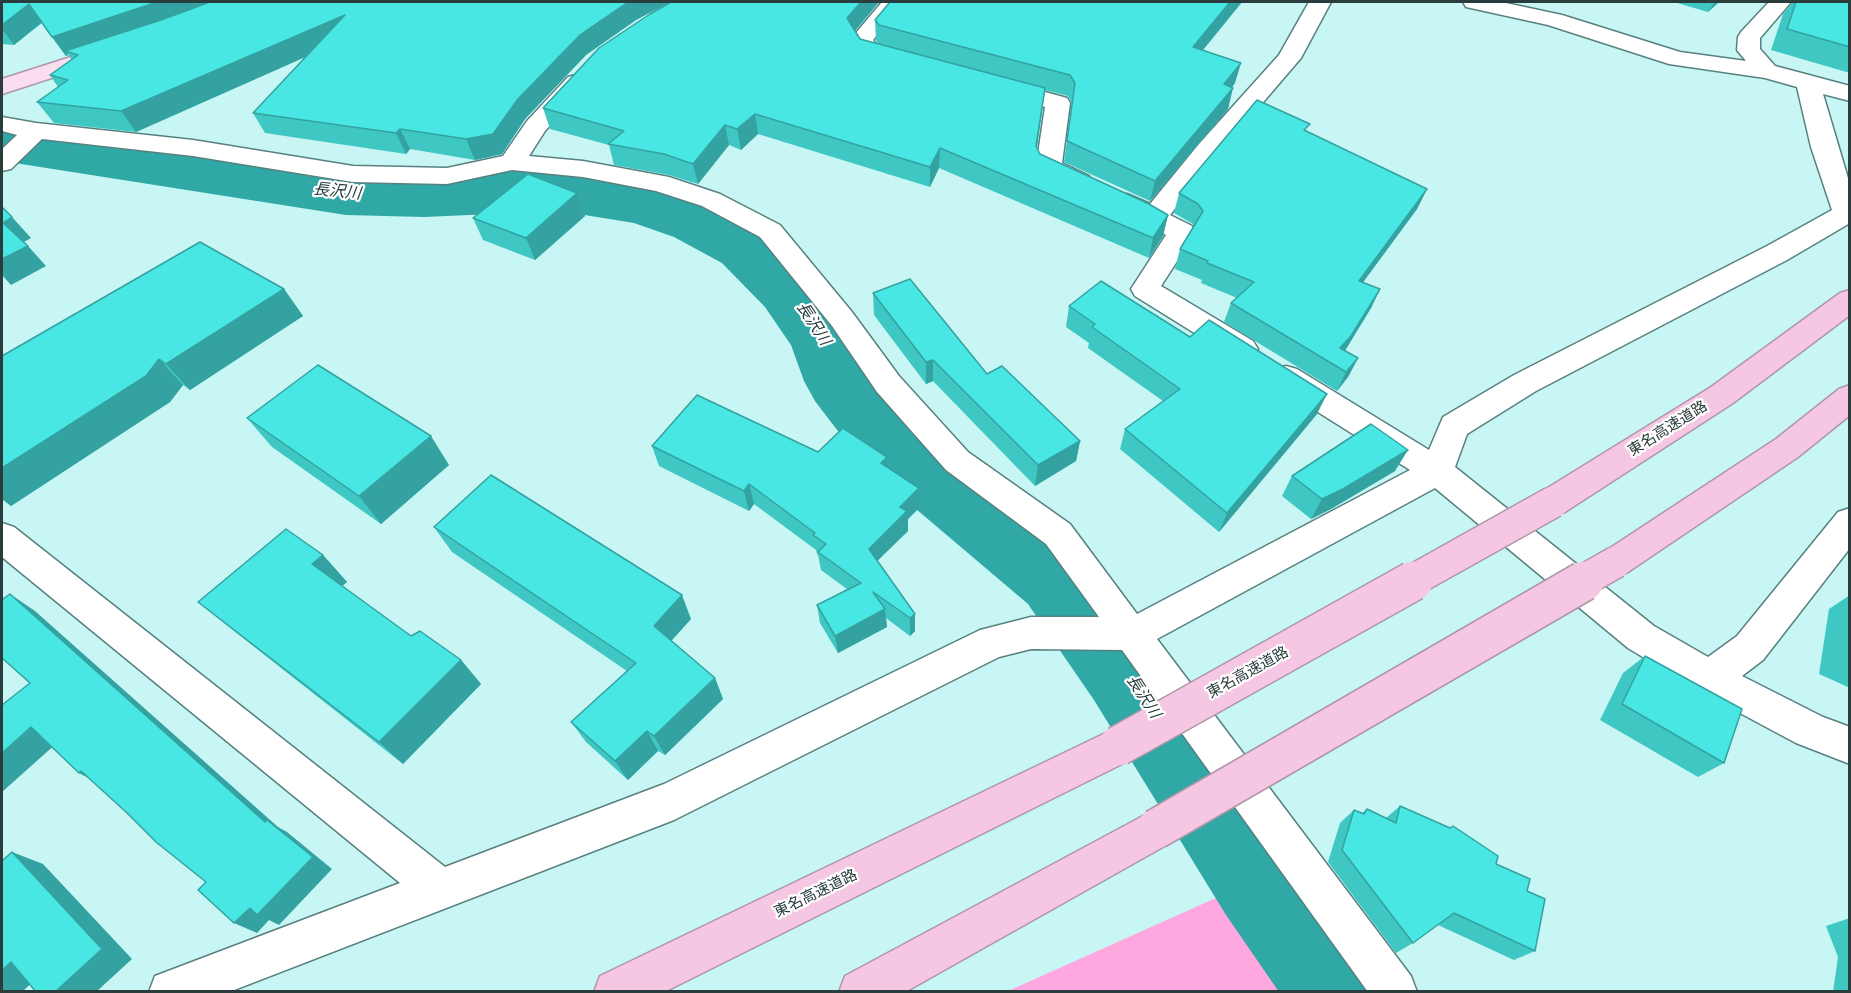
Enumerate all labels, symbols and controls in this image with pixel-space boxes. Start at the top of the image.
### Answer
water label: 長沢川 [312,180,362,204]
water label: 長沢川 [792,299,834,349]
street label: 東名高速道路 [1625,398,1711,460]
street label: 東名高速道路 [1204,643,1292,703]
water label: 長沢川 [1122,672,1164,722]
street label: 東名高速道路 [772,866,860,922]

